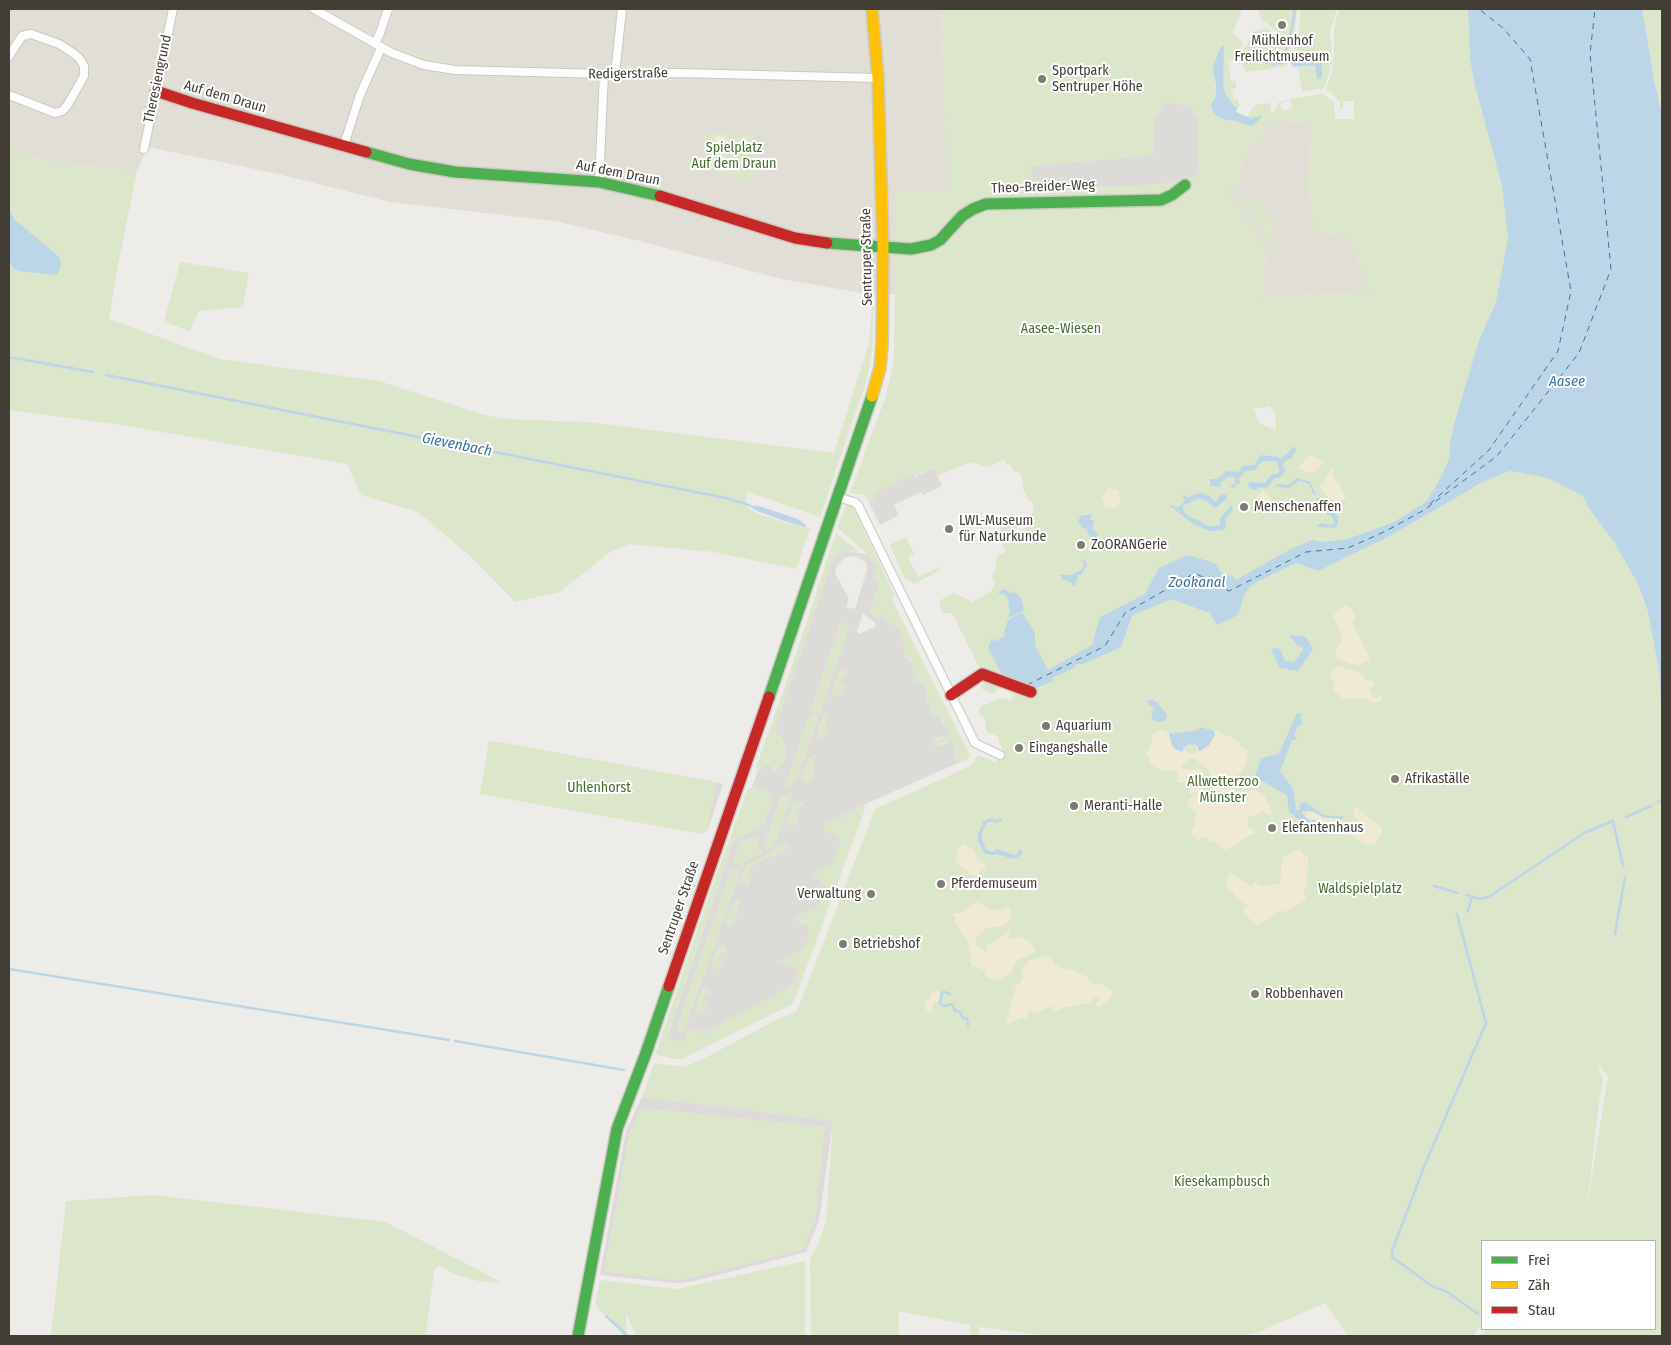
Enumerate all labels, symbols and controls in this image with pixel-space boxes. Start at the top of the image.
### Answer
marker: Mühlenhof Freilichtmuseum [1276,19,1288,31]
street label: Theresiengrund [140,33,176,125]
place label: Mühlenhof Freilichtmuseum [1235,33,1329,65]
place label: Sportpark Sentruper Höhe [1052,63,1143,95]
street label: Redigerstraße [588,65,668,83]
marker: Sportpark Sentruper Höhe [1036,73,1048,85]
street label: Auf dem Draun [182,77,268,117]
park label: Spielplatz Auf dem Draun [692,140,776,172]
street label: Auf dem Draun [575,157,661,189]
street label: Theo-Breider-Weg [991,177,1095,197]
street label: Sentruper Straße [858,208,876,306]
park label: Aasee-Wiesen [1021,321,1101,337]
water label: Aasee [1549,373,1585,391]
water label: Gievenbach [421,429,493,461]
place label: Menschenaffen [1254,499,1341,515]
marker: Menschenaffen [1238,501,1250,513]
place label: LWL-Museum für Naturkunde [959,513,1046,546]
marker: LWL-Museum für Naturkunde [943,523,955,535]
place label: ZoORANGerie [1091,537,1167,553]
marker: ZoORANGerie [1075,539,1087,551]
water label: Zookanal [1168,574,1226,592]
place label: Aquarium [1056,718,1112,734]
marker: Aquarium [1040,720,1052,732]
place label: Eingangshalle [1029,740,1108,756]
marker: Eingangshalle [1013,742,1025,754]
place label: Afrikaställe [1405,771,1470,787]
marker: Afrikaställe [1389,773,1401,785]
park label: Allwetterzoo Münster [1187,774,1259,806]
park label: Uhlenhorst [567,780,631,796]
place label: Meranti-Halle [1084,798,1162,814]
marker: Meranti-Halle [1068,800,1080,812]
place label: Elefantenhaus [1282,820,1363,836]
marker: Elefantenhaus [1266,822,1278,834]
street label: Sentruper Straße [655,859,703,957]
place label: Pferdemuseum [951,876,1037,892]
marker: Pferdemuseum [935,878,947,890]
park label: Waldspielplatz [1318,881,1402,897]
place label: Verwaltung [797,886,861,902]
marker: Verwaltung [865,888,877,900]
place label: Betriebshof [853,936,920,952]
marker: Betriebshof [837,938,849,950]
place label: Robbenhaven [1265,986,1343,1002]
marker: Robbenhaven [1249,988,1261,1000]
park label: Kiesekampbusch [1174,1174,1270,1190]
legend [1481,1240,1656,1330]
text: Frei [1528,1251,1550,1269]
text: Zäh [1528,1276,1550,1294]
text: Stau [1528,1301,1555,1319]

